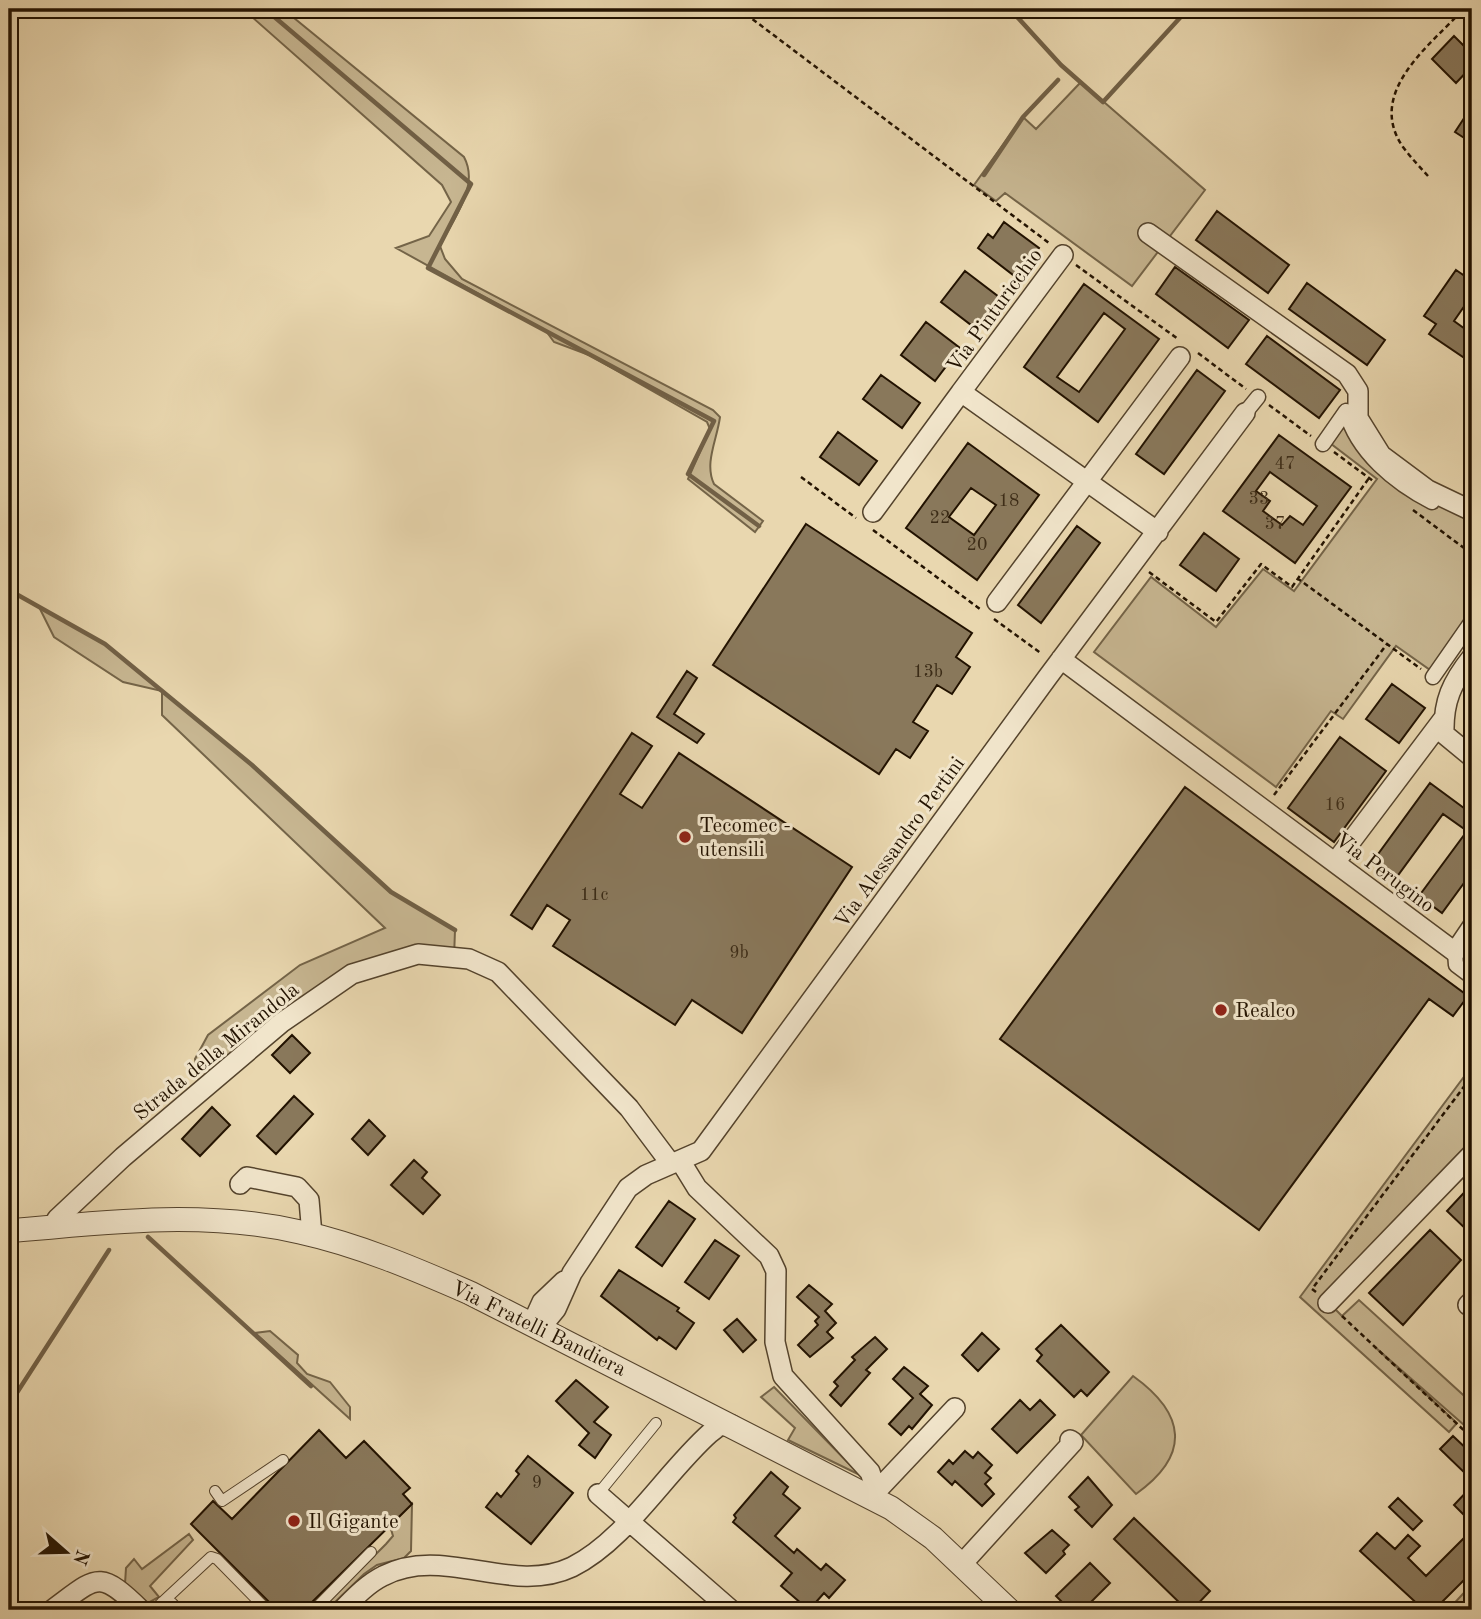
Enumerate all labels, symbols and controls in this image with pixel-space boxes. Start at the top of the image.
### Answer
street label: Via Pinturicchio [943,245,1047,377]
house number: 47 [1275,455,1295,473]
house number: 33 [1249,490,1269,508]
house number: 18 [999,492,1019,510]
house number: 22 [930,509,950,527]
house number: 37 [1265,515,1285,533]
house number: 20 [967,536,987,554]
house number: 13b [913,663,943,681]
street label: Via Alessandro Pertini [831,753,969,932]
house number: 16 [1325,796,1345,814]
place label: Tecomec - utensili [699,816,791,861]
marker: Tecomec - utensili [677,829,693,845]
street label: Via Perugino [1330,829,1438,917]
house number: 11c [580,886,609,904]
house number: 9b [729,944,749,962]
street label: Strada della Mirandola [130,979,304,1125]
place label: Realco [1235,1001,1295,1022]
marker: Realco [1213,1002,1229,1018]
street label: Via Fratelli Bandiera [448,1278,629,1381]
house number: 9 [532,1474,542,1492]
place label: Il Gigante [308,1512,399,1533]
marker: Il Gigante [286,1513,302,1529]
north arrow [32,1518,102,1588]
text: N [68,1547,91,1567]

